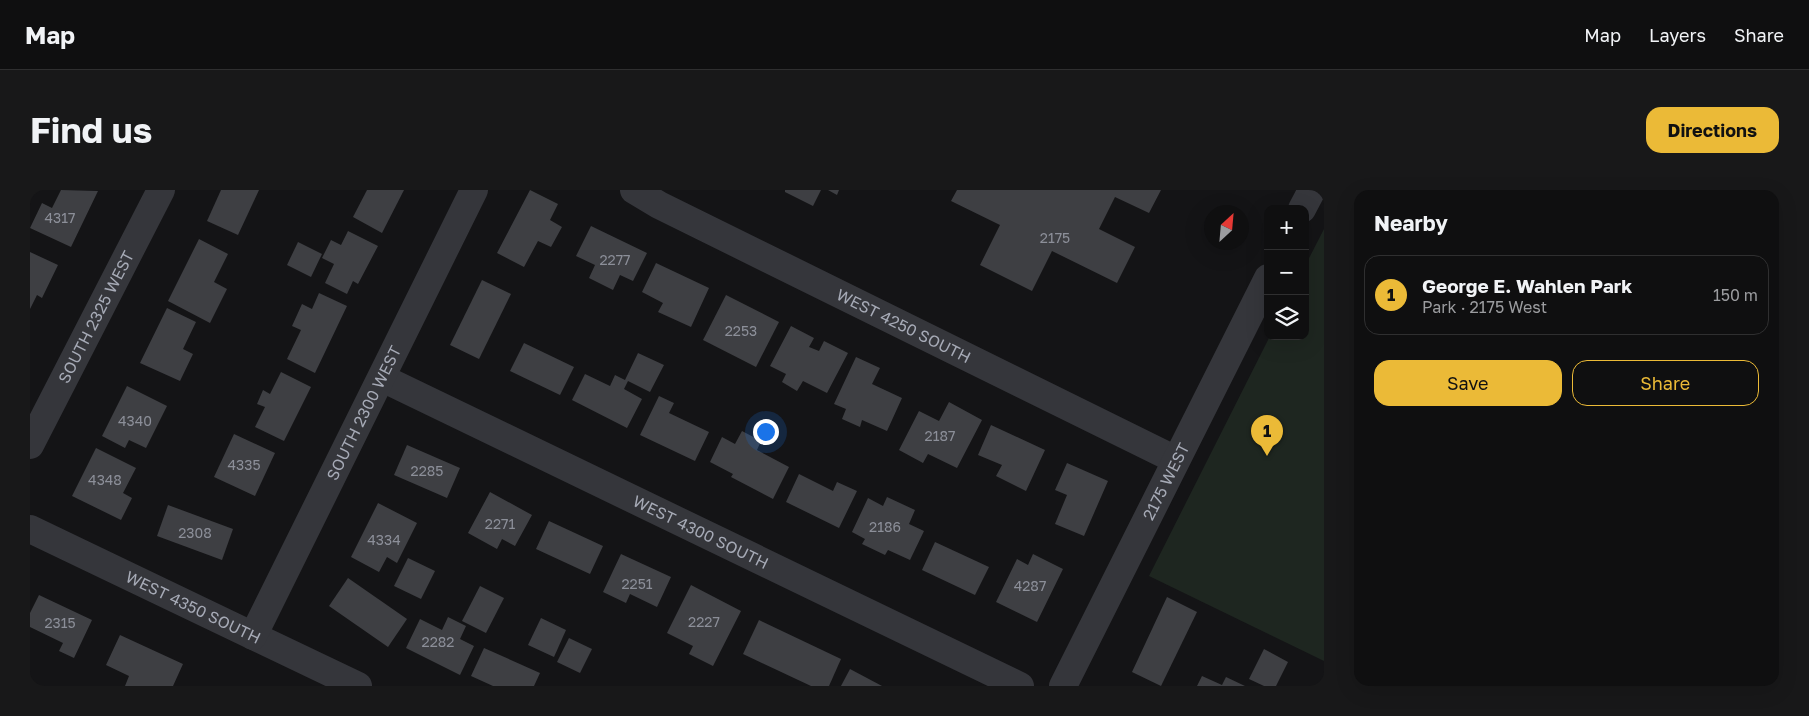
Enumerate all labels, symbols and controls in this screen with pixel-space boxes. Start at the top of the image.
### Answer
text: Map [25,20,75,49]
text: Map [1584,24,1621,46]
text: Layers [1649,24,1706,46]
text: Share [1734,24,1784,46]
button: Directions [1646,107,1779,153]
text: Find us [30,109,152,151]
north arrow [1204,205,1249,250]
map controls [1264,205,1309,340]
button: + [1264,205,1309,250]
house number: 4317 [45,209,75,226]
text: Nearby [1374,210,1448,236]
house number: 2175 [1040,229,1070,246]
street label: SOUTH 2325 WEST [53,247,138,387]
button: − [1264,250,1309,295]
house number: 2277 [599,251,631,268]
text: George E. Wahlen Park [1422,274,1632,297]
street label: WEST 4250 SOUTH [833,284,974,367]
text: 1 [1387,285,1395,305]
text: 150 m [1713,285,1758,305]
button: layers [1264,295,1309,340]
text: Park · 2175 West [1422,297,1547,317]
house number: 2253 [725,322,757,339]
street label: SOUTH 2300 WEST [322,342,405,483]
button: Save [1374,360,1562,406]
button: Share [1572,360,1759,406]
house number: 4340 [118,412,152,429]
pin: 1 [1251,415,1283,456]
your location [753,419,779,445]
house number: 2187 [925,427,955,444]
street label: 2175 WEST [1138,439,1194,523]
house number: 4335 [227,456,261,473]
house number: 2285 [411,462,443,479]
house number: 4348 [88,471,122,488]
street label: WEST 4300 SOUTH [630,491,772,573]
house number: 2271 [485,515,515,532]
house number: 2186 [869,518,901,535]
house number: 2308 [178,524,212,541]
house number: 4334 [367,531,401,548]
street label: WEST 4350 SOUTH [122,566,264,648]
house number: 2251 [621,575,653,592]
house number: 4287 [1014,577,1046,594]
house number: 2227 [688,613,720,630]
house number: 2315 [44,614,76,631]
house number: 2282 [422,633,454,650]

